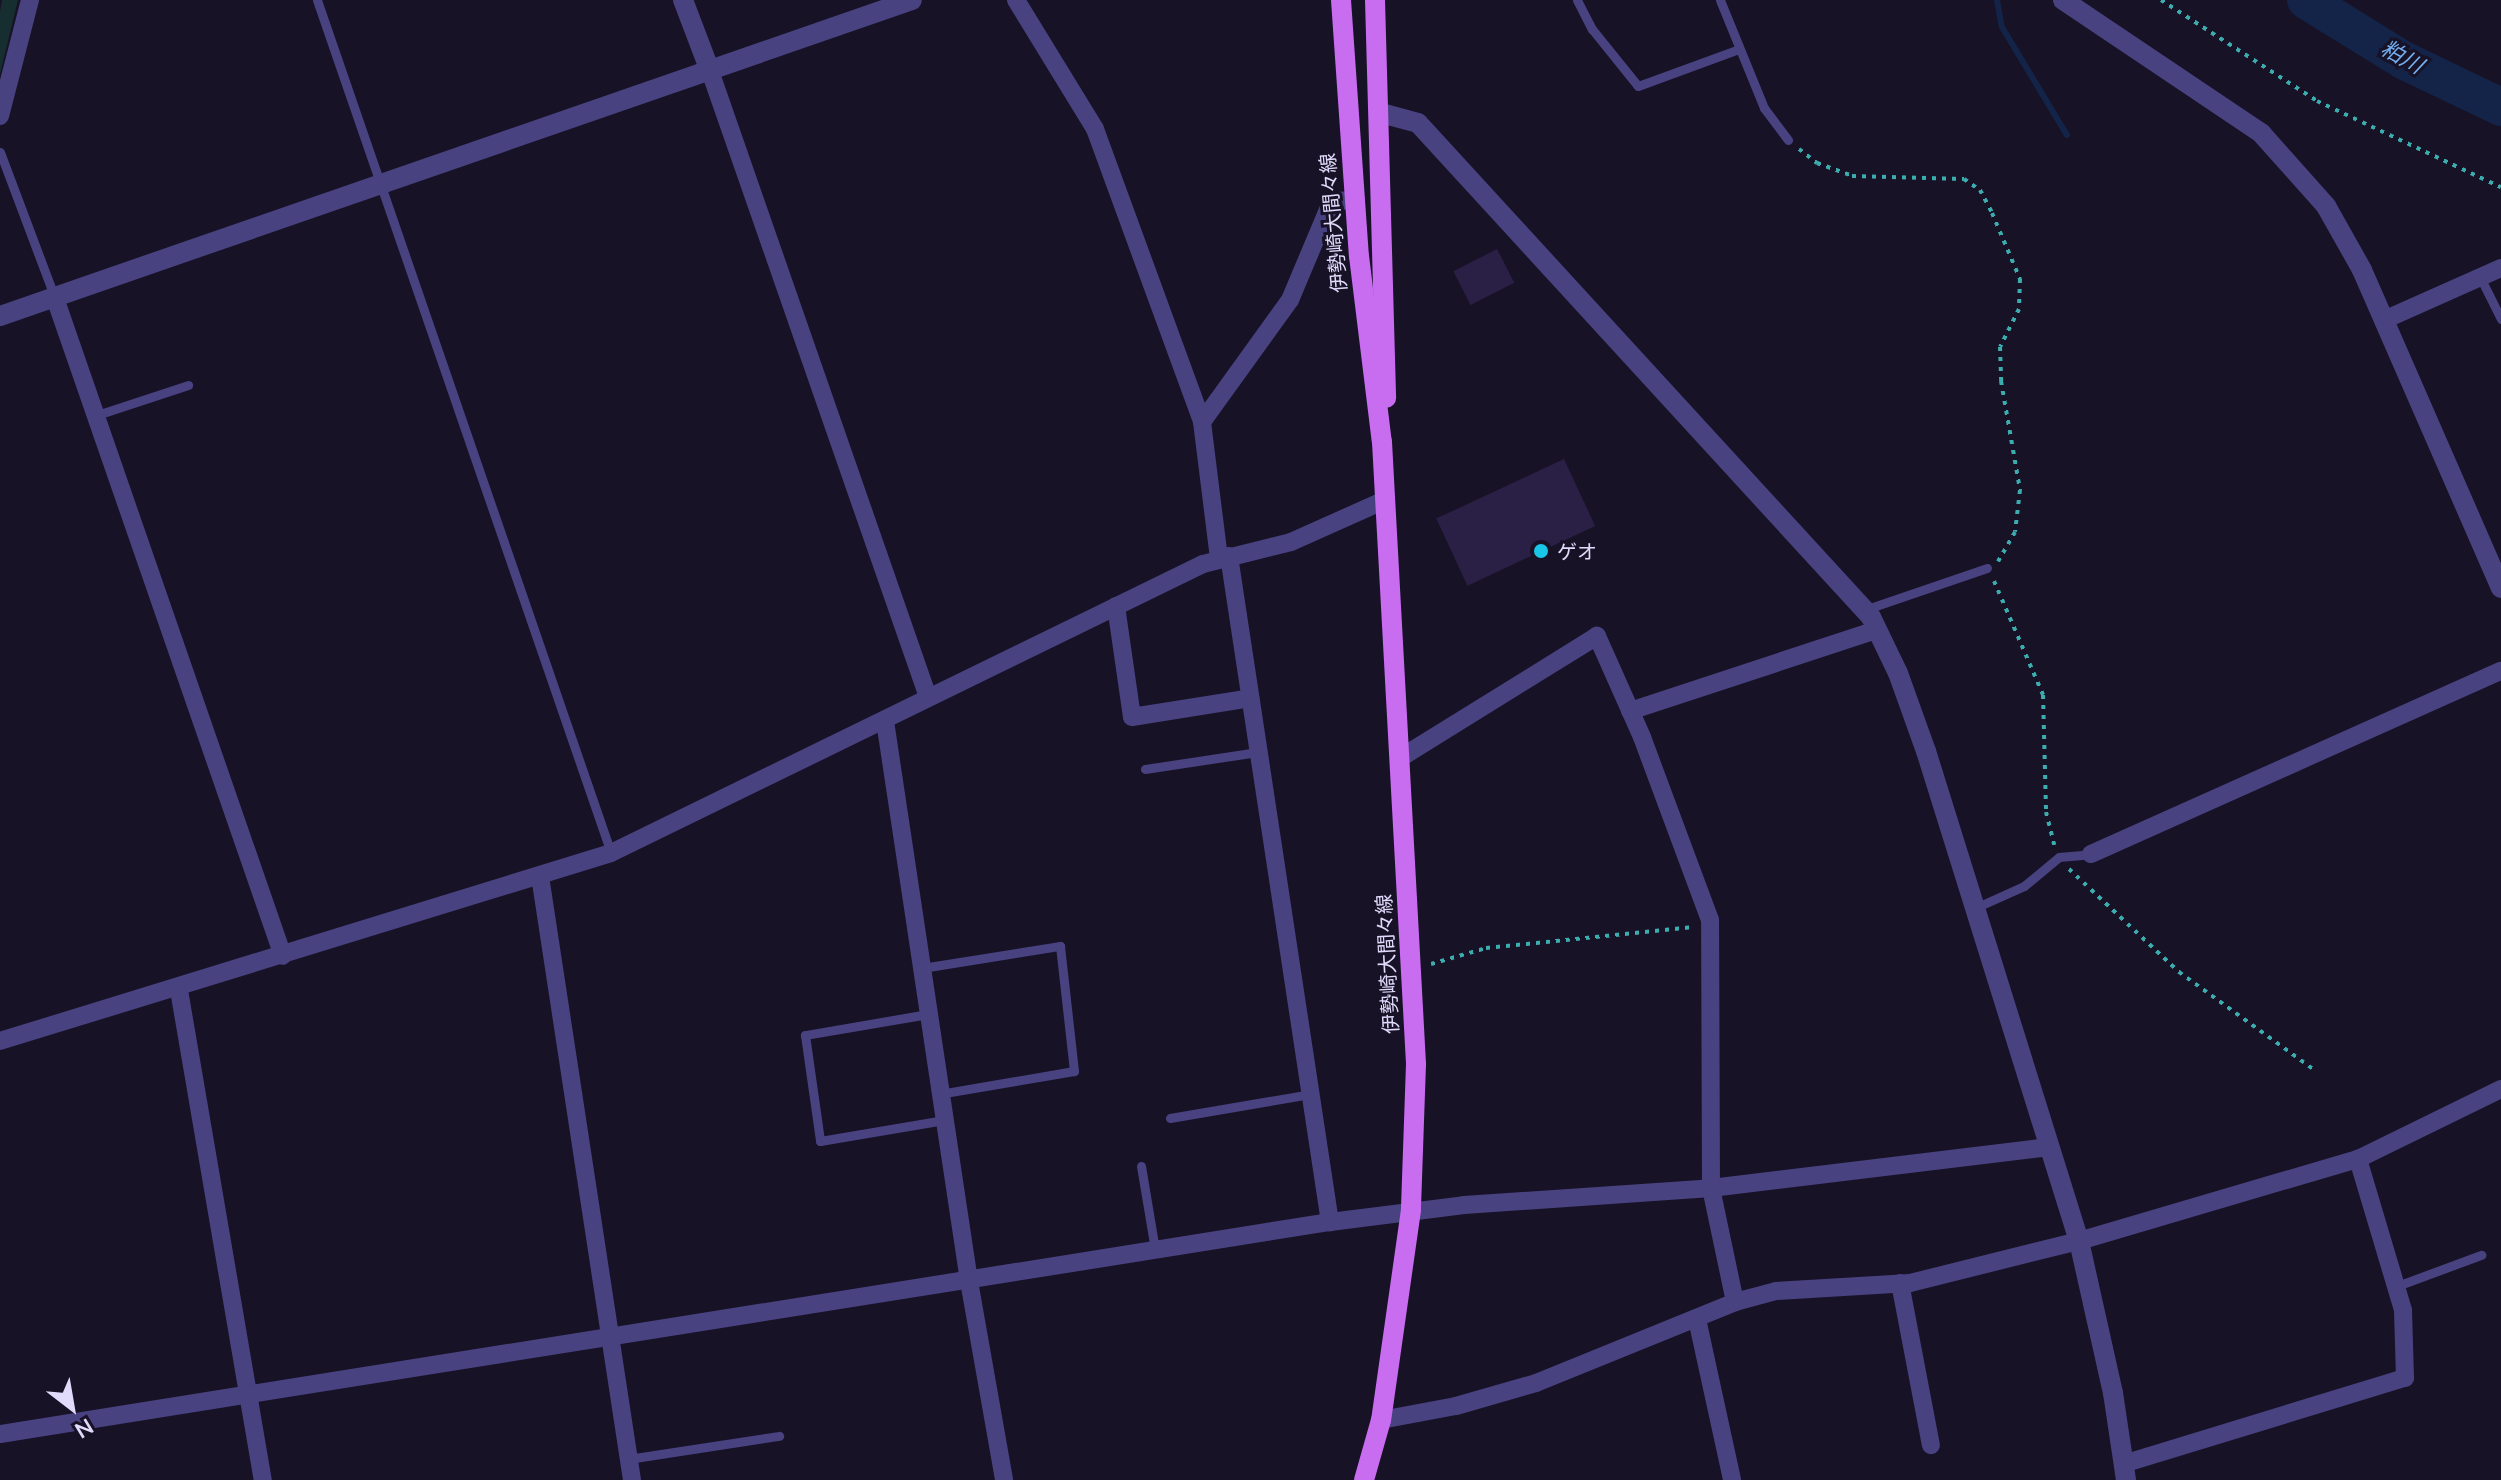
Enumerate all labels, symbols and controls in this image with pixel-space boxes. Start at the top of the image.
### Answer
water label: 粕川 [2376,35,2428,79]
street label: 伊勢崎大間々線 [1315,152,1351,294]
place label: ゲオ [1557,539,1597,563]
marker: ゲオ [1532,542,1550,560]
street label: 伊勢崎大間々線 [1371,893,1403,1035]
north arrow [32,1368,112,1448]
text: N [70,1412,99,1445]

